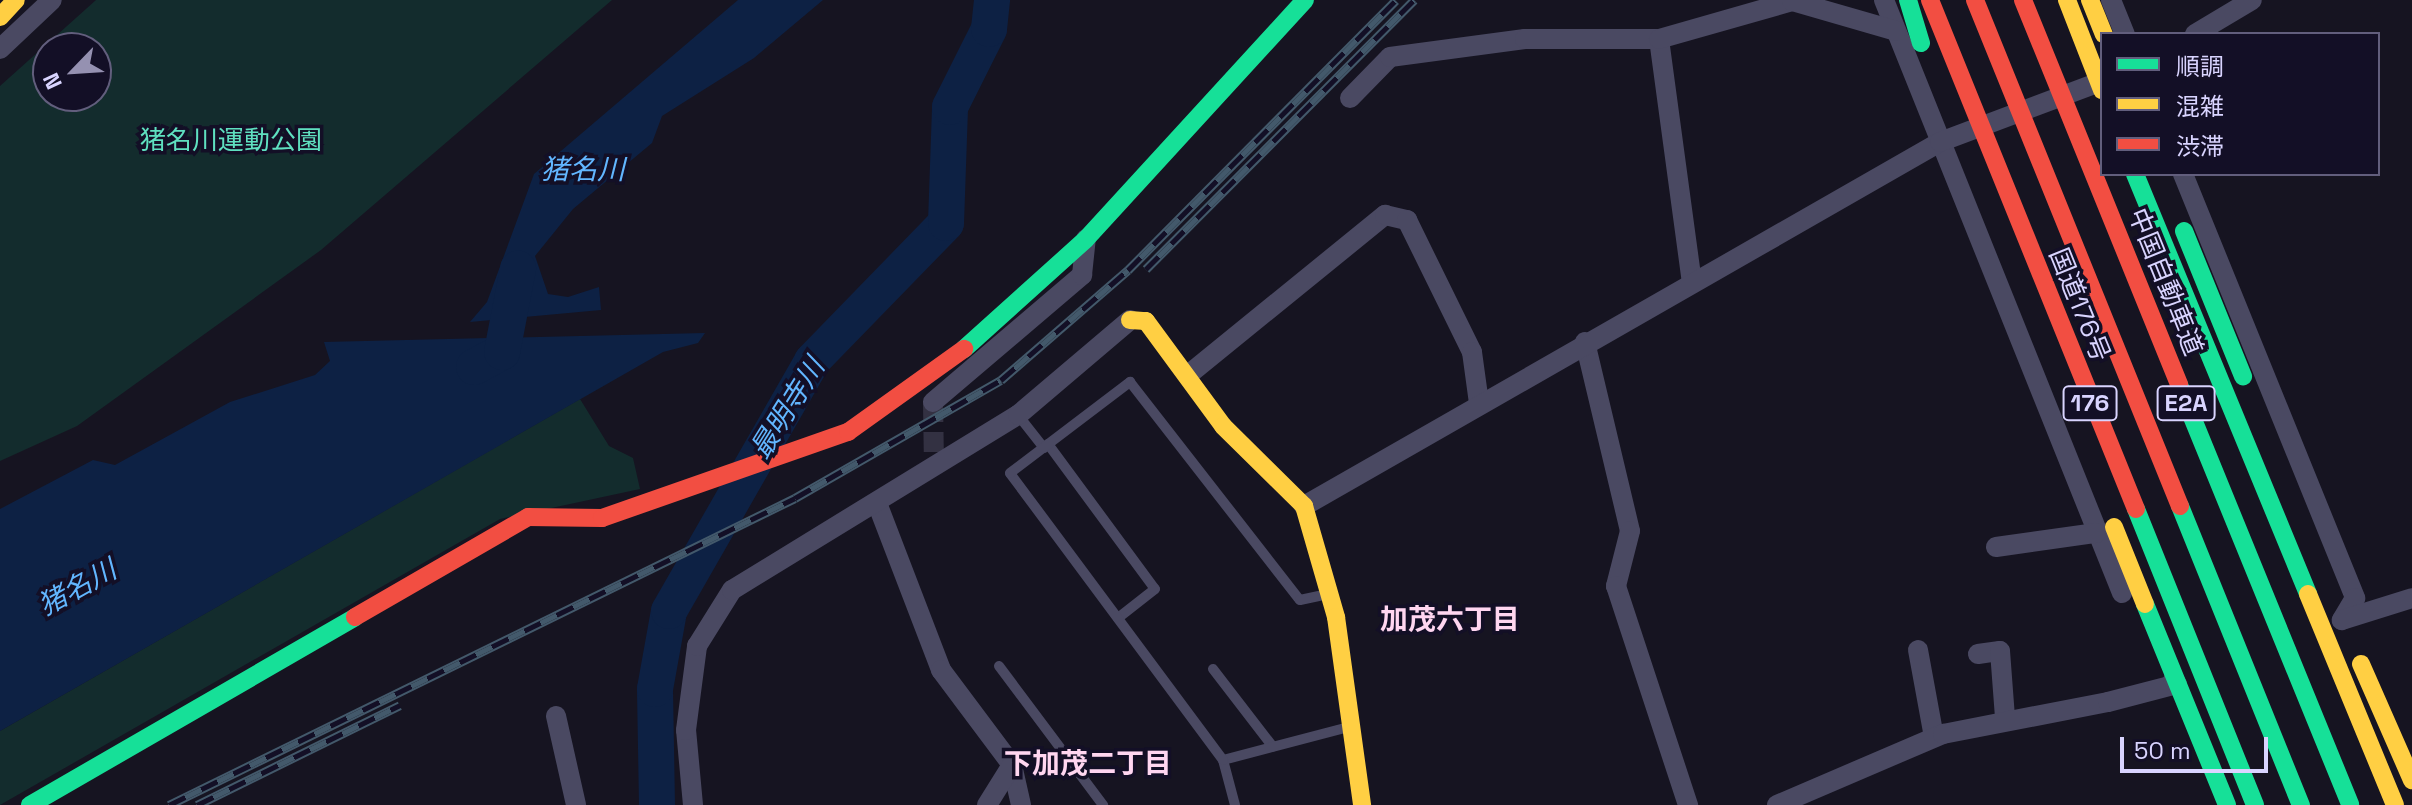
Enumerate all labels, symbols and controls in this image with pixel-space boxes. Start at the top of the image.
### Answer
north arrow [32,32,112,112]
legend [2100,32,2380,176]
text: 順調 [2176,51,2224,82]
text: N [36,69,68,94]
text: 混雑 [2176,91,2224,122]
park label: 猪名川運動公園 [140,125,322,157]
text: 渋滞 [2176,131,2224,162]
water label: 猪名川 [541,152,625,186]
street label: 中国自動車道 [2121,204,2209,360]
street label: 国道176号 [2042,244,2116,366]
water label: 最明寺川 [743,352,831,464]
road number: 176 [2062,383,2118,423]
road number: E2A [2156,383,2216,423]
water label: 猪名川 [32,552,122,622]
district label: 加茂六丁目 [1380,602,1520,636]
scale bar [2124,721,2272,771]
text: 50 m [2134,735,2191,766]
district label: 下加茂二丁目 [1004,746,1172,780]

